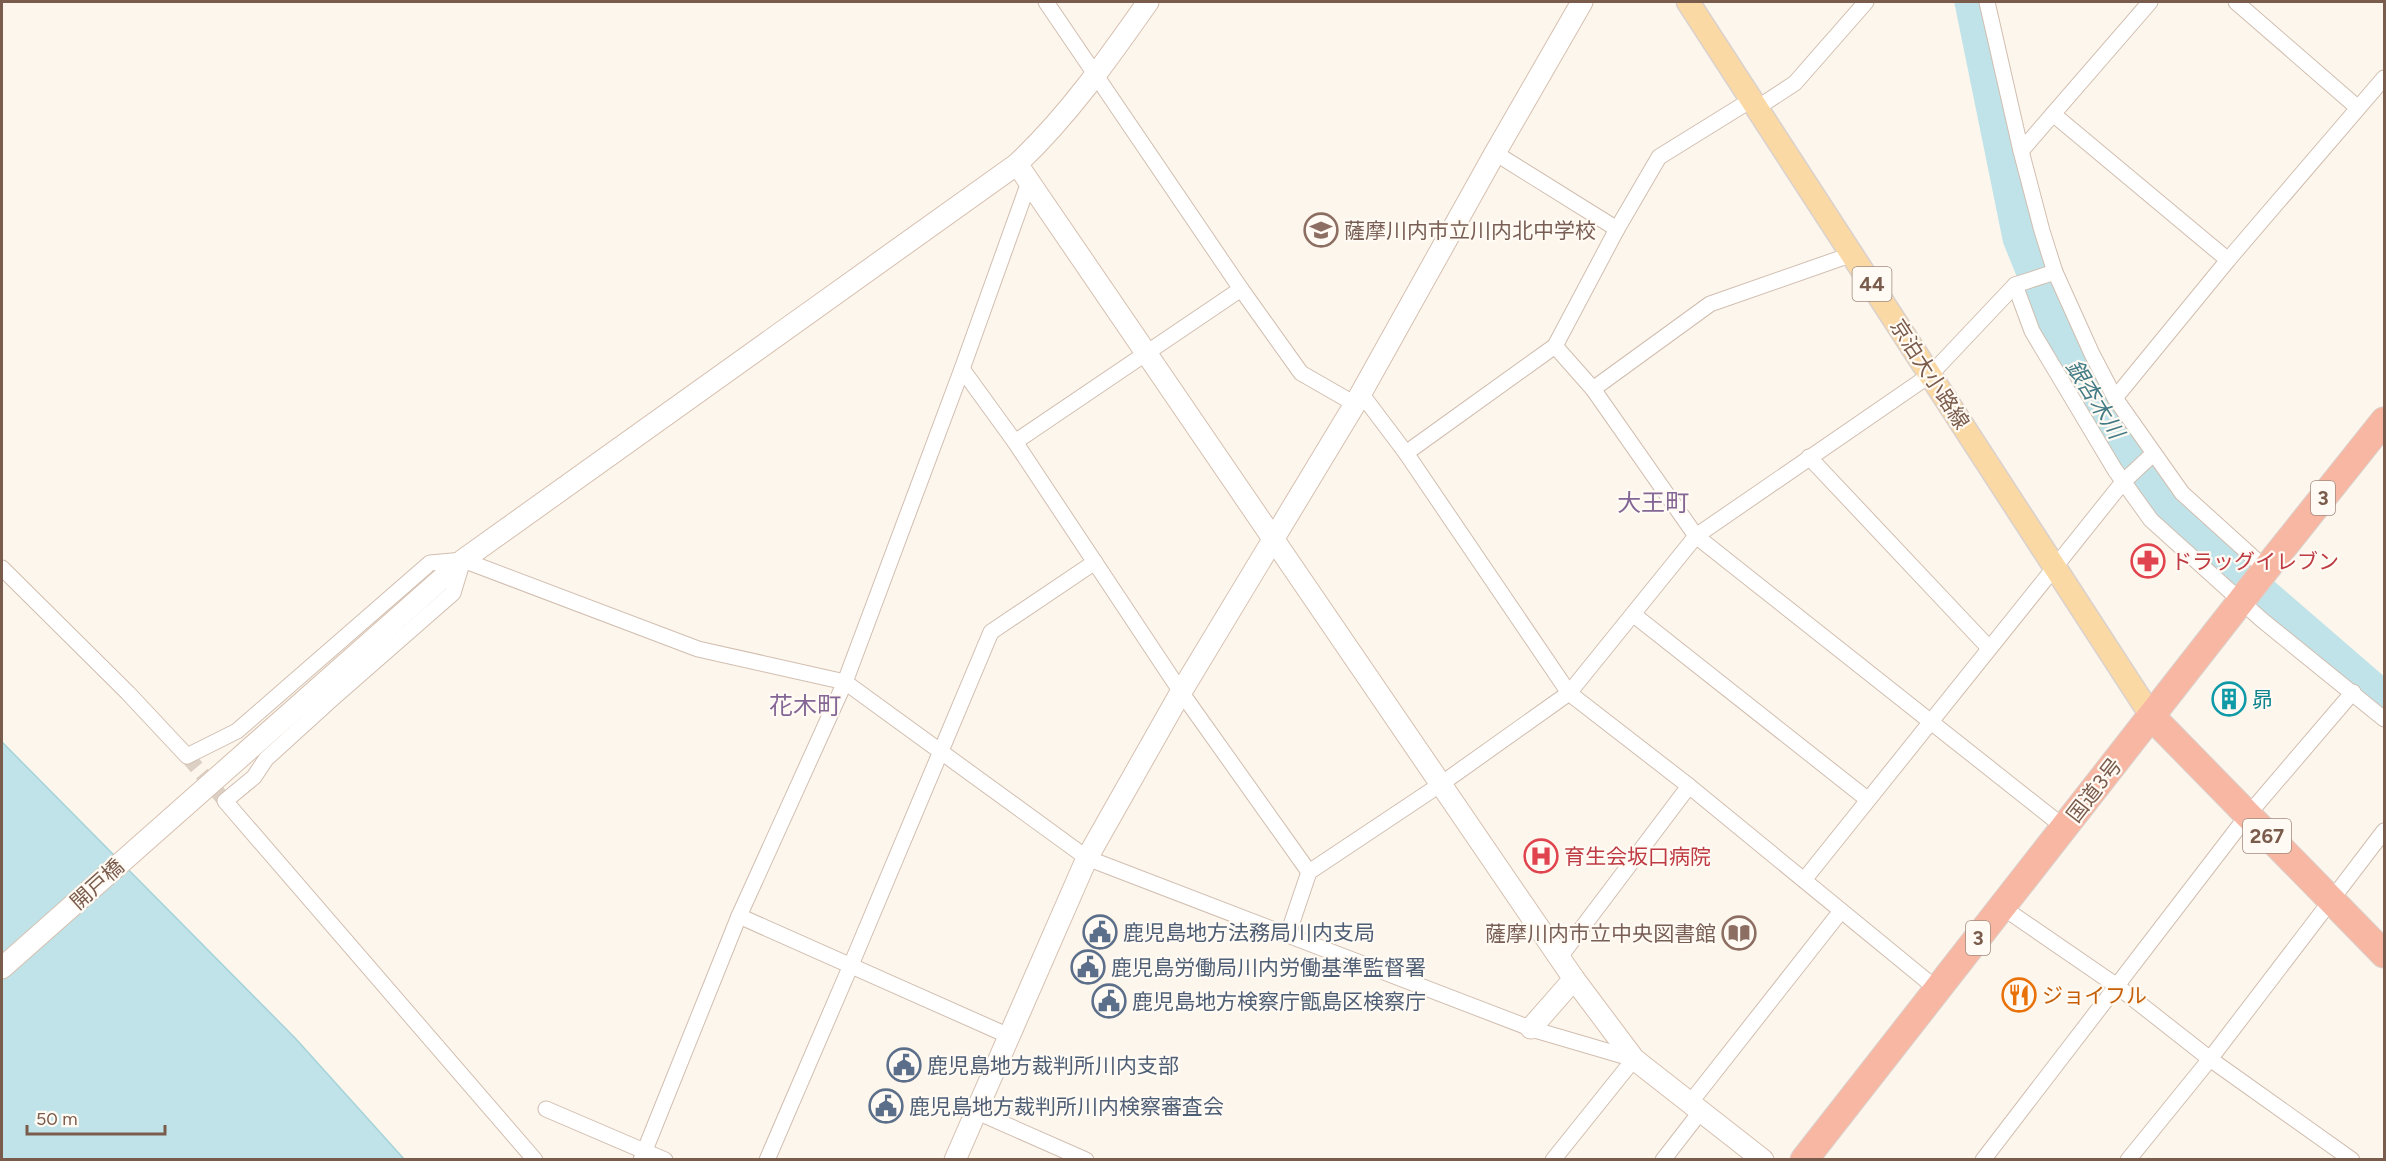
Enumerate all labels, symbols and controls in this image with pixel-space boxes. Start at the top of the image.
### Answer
school or university icon: 薩摩川内市立川内北中学校 [1303,212,1339,248]
place label: 薩摩川内市立川内北中学校 [1344,218,1596,243]
road number: 44 [1852,267,1892,301]
street label: 京泊大小路線 [1885,314,1975,434]
water label: 銀杏木川 [2060,355,2131,445]
road number: 3 [2311,481,2335,515]
district label: 大王町 [1617,488,1689,517]
pharmacy icon: ドラッグイレブン [2130,543,2166,579]
place label: ドラッグイレブン [2171,549,2339,574]
building icon: 昴 [2211,681,2247,717]
place label: 昴 [2252,687,2273,712]
district label: 花木町 [769,691,841,720]
street label: 国道3号 [2061,753,2127,827]
road number: 267 [2243,819,2291,853]
hospital icon: 育生会坂口病院 [1523,838,1559,874]
place label: 育生会坂口病院 [1564,844,1711,869]
street label: 開戸橋 [65,854,129,914]
public building icon: 鹿児島地方法務局川内支局 [1082,914,1118,950]
library icon: 薩摩川内市立中央図書館 [1721,915,1757,951]
place label: 鹿児島地方法務局川内支局 [1123,920,1375,945]
place label: 薩摩川内市立中央図書館 [1485,921,1716,946]
road number: 3 [1966,921,1990,955]
public building icon: 鹿児島労働局川内労働基準監督署 [1070,949,1106,985]
place label: 鹿児島労働局川内労働基準監督署 [1111,955,1426,980]
restaurant icon: ジョイフル [2001,977,2037,1013]
public building icon: 鹿児島地方検察庁甑島区検察庁 [1091,983,1127,1019]
place label: ジョイフル [2042,983,2147,1008]
place label: 鹿児島地方検察庁甑島区検察庁 [1132,989,1426,1014]
public building icon: 鹿児島地方裁判所川内支部 [886,1047,922,1083]
place label: 鹿児島地方裁判所川内支部 [927,1053,1179,1078]
public building icon: 鹿児島地方裁判所川内検察審査会 [868,1088,904,1124]
place label: 鹿児島地方裁判所川内検察審査会 [909,1094,1224,1119]
scale bar [27,1098,165,1136]
text: 50 m [36,1108,78,1130]

